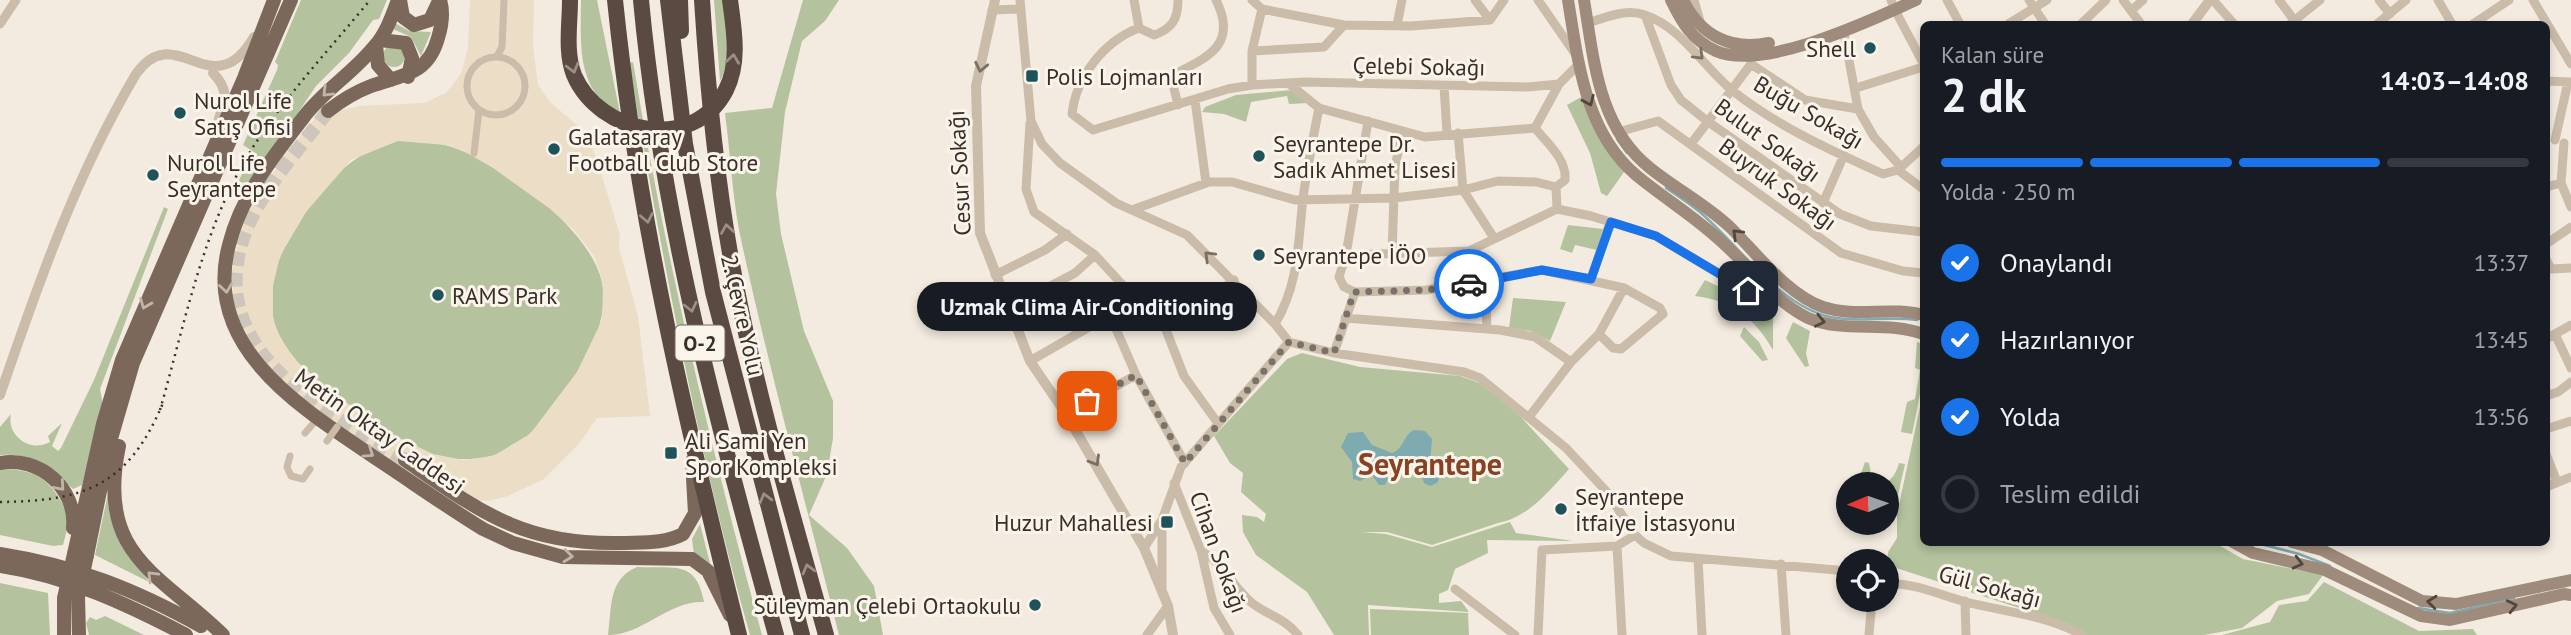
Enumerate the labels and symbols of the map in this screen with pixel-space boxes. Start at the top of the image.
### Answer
place label: Shell [1806,34,1856,63]
marker: Shell [1862,40,1878,56]
one-way arrow [1691,47,1704,60]
street label: Çelebi Sokağı [1352,50,1486,82]
one-way arrow [726,53,741,65]
one-way arrow [565,61,580,73]
one-way arrow [974,61,989,73]
place label: Polis Lojmanları [1046,62,1203,91]
marker: Polis Lojmanları [1024,68,1040,84]
street label: Buğu Sokağı [1749,69,1869,155]
one-way arrow [322,83,335,96]
place label: Nurol Life Satış Ofisi [194,86,292,141]
street label: Bulut Sokağı [1709,92,1827,188]
one-way arrow [1581,94,1595,106]
marker: Nurol Life Satış Ofisi [172,105,188,121]
street label: Cesur Sokağı [941,110,977,236]
place label: Galatasaray Football Club Store [568,122,758,177]
place label: Seyrantepe Dr. Sadık Ahmet Lisesi [1273,129,1457,184]
street label: Buyruk Sokağı [1713,132,1843,236]
marker: Galatasaray Football Club Store [546,141,562,157]
place label: Nurol Life Seyrantepe [167,148,276,203]
marker: Seyrantepe Dr. Sadık Ahmet Lisesi [1251,148,1267,164]
marker: Nurol Life Seyrantepe [145,167,161,183]
one-way arrow [639,212,654,224]
one-way arrow [720,223,735,235]
one-way arrow [1732,229,1745,242]
place label: Seyrantepe İÖO [1273,241,1427,270]
marker: Seyrantepe İÖO [1251,247,1267,263]
courier [1434,249,1504,319]
street label: 2. Çevre Yolu [715,251,771,379]
one-way arrow [1204,252,1217,265]
pin [1718,261,1778,321]
place label: RAMS Park [452,281,557,310]
one-way arrow [218,282,233,294]
callout: Uzmak Clima Air-Conditioning [917,282,1257,331]
marker: RAMS Park [430,287,446,303]
one-way arrow [139,297,153,309]
one-way arrow [683,301,698,313]
one-way arrow [1814,312,1826,327]
road number: O-2 [676,326,724,360]
street label: Metin Oktay Caddesi [289,361,471,501]
pin [1057,371,1117,431]
place label: Ali Sami Yen Spor Kompleksi [685,426,838,481]
district label: Seyrantepe [1358,444,1502,483]
one-way arrow [361,445,374,457]
marker: Ali Sami Yen Spor Kompleksi [663,445,679,461]
one-way arrow [1086,454,1099,467]
north arrow [1836,472,1899,536]
one-way arrow [52,478,64,491]
place label: Seyrantepe İtfaiye İstasyonu [1575,482,1736,537]
street label: Cihan Sokağı [1184,487,1254,617]
one-way arrow [759,492,773,504]
marker: Seyrantepe İtfaiye İstasyonu [1553,501,1569,517]
place label: Huzur Mahallesi [994,508,1153,537]
marker: Huzur Mahallesi [1159,514,1175,530]
one-way arrow [563,549,574,564]
one-way arrow [2292,555,2304,569]
street label: Gül Sokağı [1936,558,2044,614]
one-way arrow [802,563,817,575]
one-way arrow [147,571,160,584]
place label: Süleyman Çelebi Ortaokulu [754,591,1021,620]
one-way arrow [2426,595,2437,610]
marker: Süleyman Çelebi Ortaokulu [1027,597,1043,613]
one-way arrow [2506,600,2518,614]

